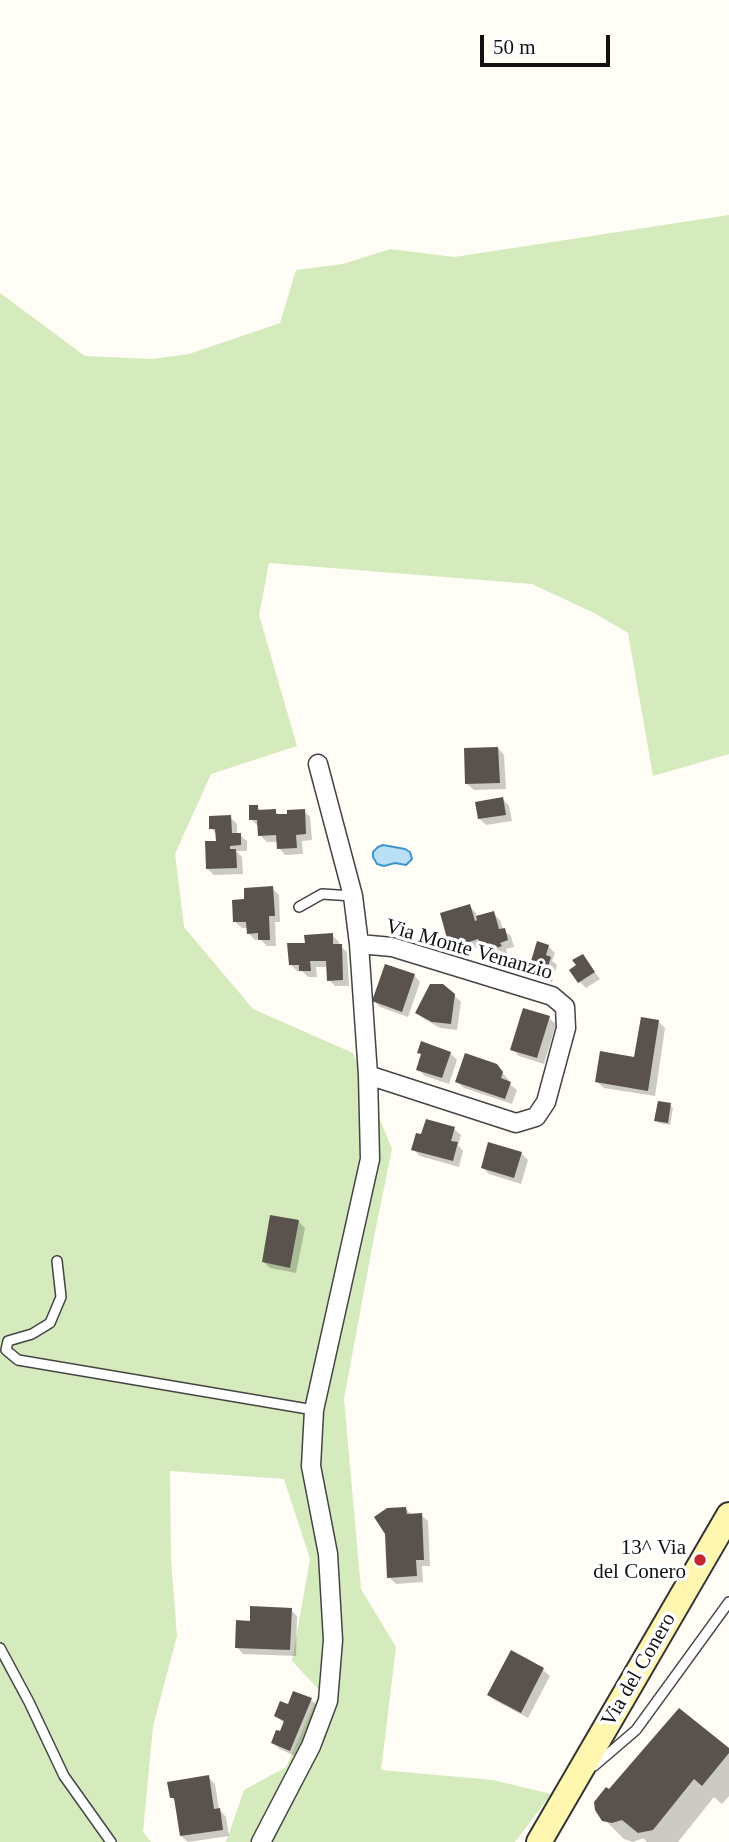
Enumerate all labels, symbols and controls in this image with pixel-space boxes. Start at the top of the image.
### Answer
scale bar [484,21,614,65]
text: 50 m [493,35,536,59]
street label: Via Monte Venanzio [383,914,555,986]
place label: 13^ Via del Conero [593,1535,686,1585]
marker: 13^ Via del Conero [692,1552,708,1568]
street label: Via del Conero [596,1609,682,1731]

